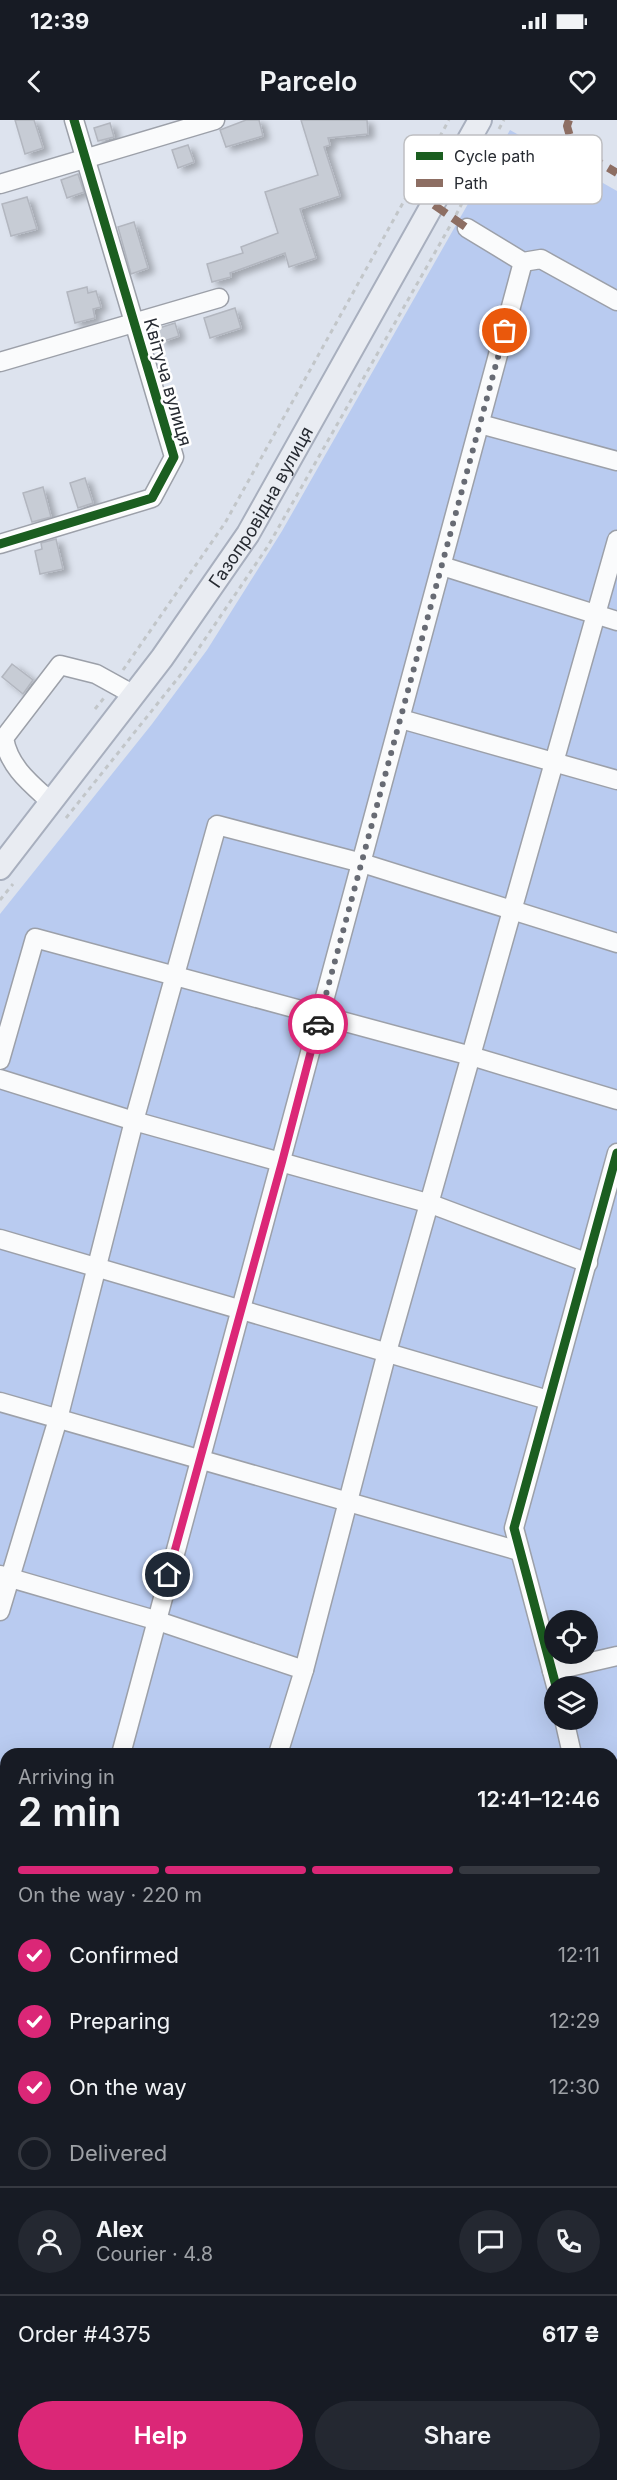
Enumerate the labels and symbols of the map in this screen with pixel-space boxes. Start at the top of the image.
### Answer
legend [404,135,602,204]
text: Cycle path [454,146,535,166]
text: Path [454,173,488,193]
pin [479,305,530,356]
street label: Квітуча вулиця [140,316,196,448]
street label: Газопровідна вулиця [204,422,317,591]
courier [288,994,348,1054]
pin [142,1549,193,1600]

